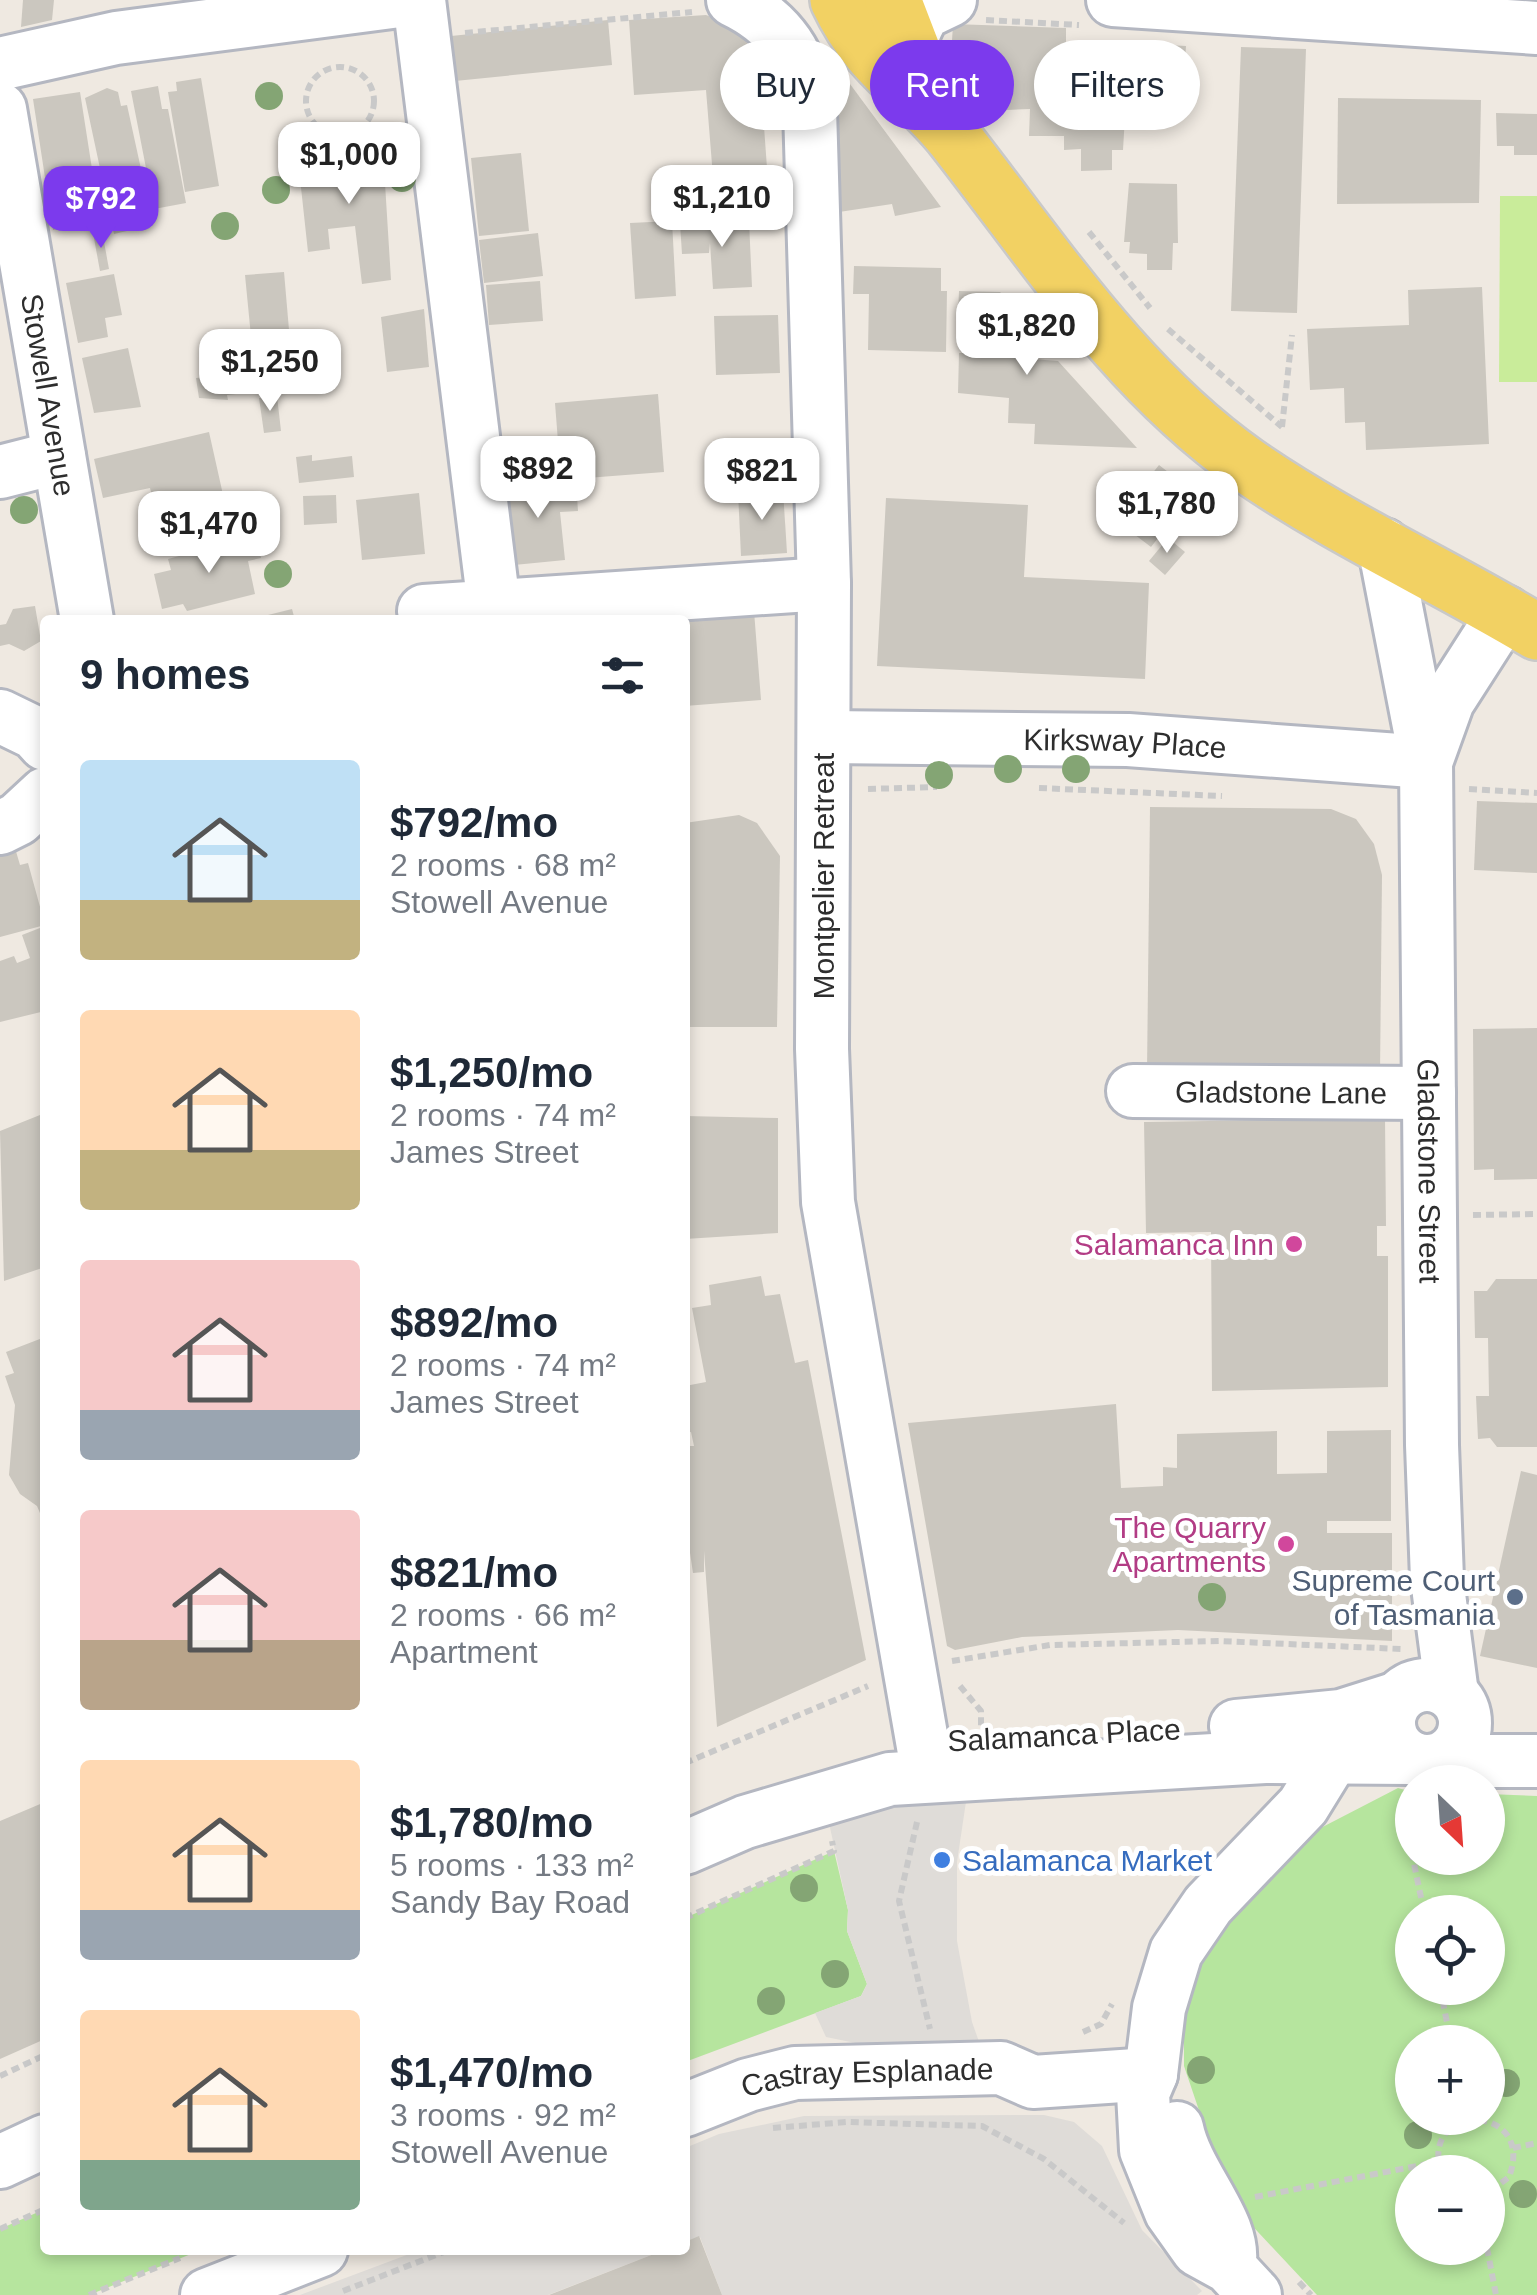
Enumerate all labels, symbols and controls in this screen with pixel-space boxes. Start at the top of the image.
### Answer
chip: Buy [720,40,850,130]
chip: Rent [870,40,1014,130]
chip: Filters [1034,40,1200,130]
pin: $1,000 [268,122,430,207]
text: $1,000 [300,136,398,172]
pin: $1,210 [641,165,803,250]
pin: $792 [42,166,160,251]
text: $1,210 [673,179,771,215]
text: $792 [65,180,137,216]
street label: Stowell Avenue [15,291,82,499]
pin: $1,820 [946,293,1108,378]
text: $1,820 [978,307,1076,343]
pin: $1,250 [189,329,351,414]
text: $1,250 [221,343,319,379]
pin: $892 [479,436,597,521]
pin: $821 [703,438,821,523]
text: $892 [502,450,574,486]
text: $821 [726,452,798,488]
pin: $1,780 [1086,471,1248,556]
text: $1,780 [1118,485,1216,521]
pin: $1,470 [128,491,290,576]
text: $1,470 [160,505,258,541]
icon: filters [595,648,650,703]
text: 9 homes [80,651,250,698]
street label: Kirksway Place [1023,722,1228,764]
street label: Montpelier Retreat [807,752,840,999]
text: $792/mo [390,799,558,846]
icon: home [160,800,280,920]
text: 2 rooms · 68 m² [390,847,616,883]
text: Stowell Avenue [390,884,608,920]
text: $1,250/mo [390,1049,593,1096]
icon: home [160,1050,280,1170]
street label: Gladstone Street [1412,1058,1447,1284]
street label: Gladstone Lane [1175,1075,1387,1109]
text: 2 rooms · 74 m² [390,1097,616,1133]
text: James Street [390,1134,579,1170]
place label: Salamanca Inn [1074,1228,1274,1261]
marker: Salamanca Inn [1283,1233,1305,1255]
text: $892/mo [390,1299,558,1346]
icon: home [160,1300,280,1420]
text: 2 rooms · 74 m² [390,1347,616,1383]
text: James Street [390,1384,579,1420]
place label: The Quarry Apartments [1113,1511,1266,1578]
marker: The Quarry Apartments [1275,1533,1297,1555]
text: $821/mo [390,1549,558,1596]
icon: home [160,1550,280,1670]
place label: Supreme Court of Tasmania [1292,1564,1496,1631]
marker: Supreme Court of Tasmania [1504,1586,1526,1608]
text: 2 rooms · 66 m² [390,1597,616,1633]
text: Apartment [390,1634,538,1670]
street label: Salamanca Place [947,1712,1181,1758]
north arrow [1395,1765,1505,1875]
map controls [1395,1765,1505,2265]
text: $1,780/mo [390,1799,593,1846]
icon: home [160,1800,280,1920]
place label: Salamanca Market [962,1844,1213,1877]
text: 5 rooms · 133 m² [390,1847,634,1883]
marker: Salamanca Market [931,1849,953,1871]
text: Sandy Bay Road [390,1884,630,1920]
button: locate [1395,1895,1505,2005]
button: + [1395,2025,1505,2135]
text: $1,470/mo [390,2049,593,2096]
icon: home [160,2050,280,2170]
street label: Castray Esplanade [738,2052,994,2103]
text: 3 rooms · 92 m² [390,2097,616,2133]
text: Stowell Avenue [390,2134,608,2170]
button: − [1395,2155,1505,2265]

